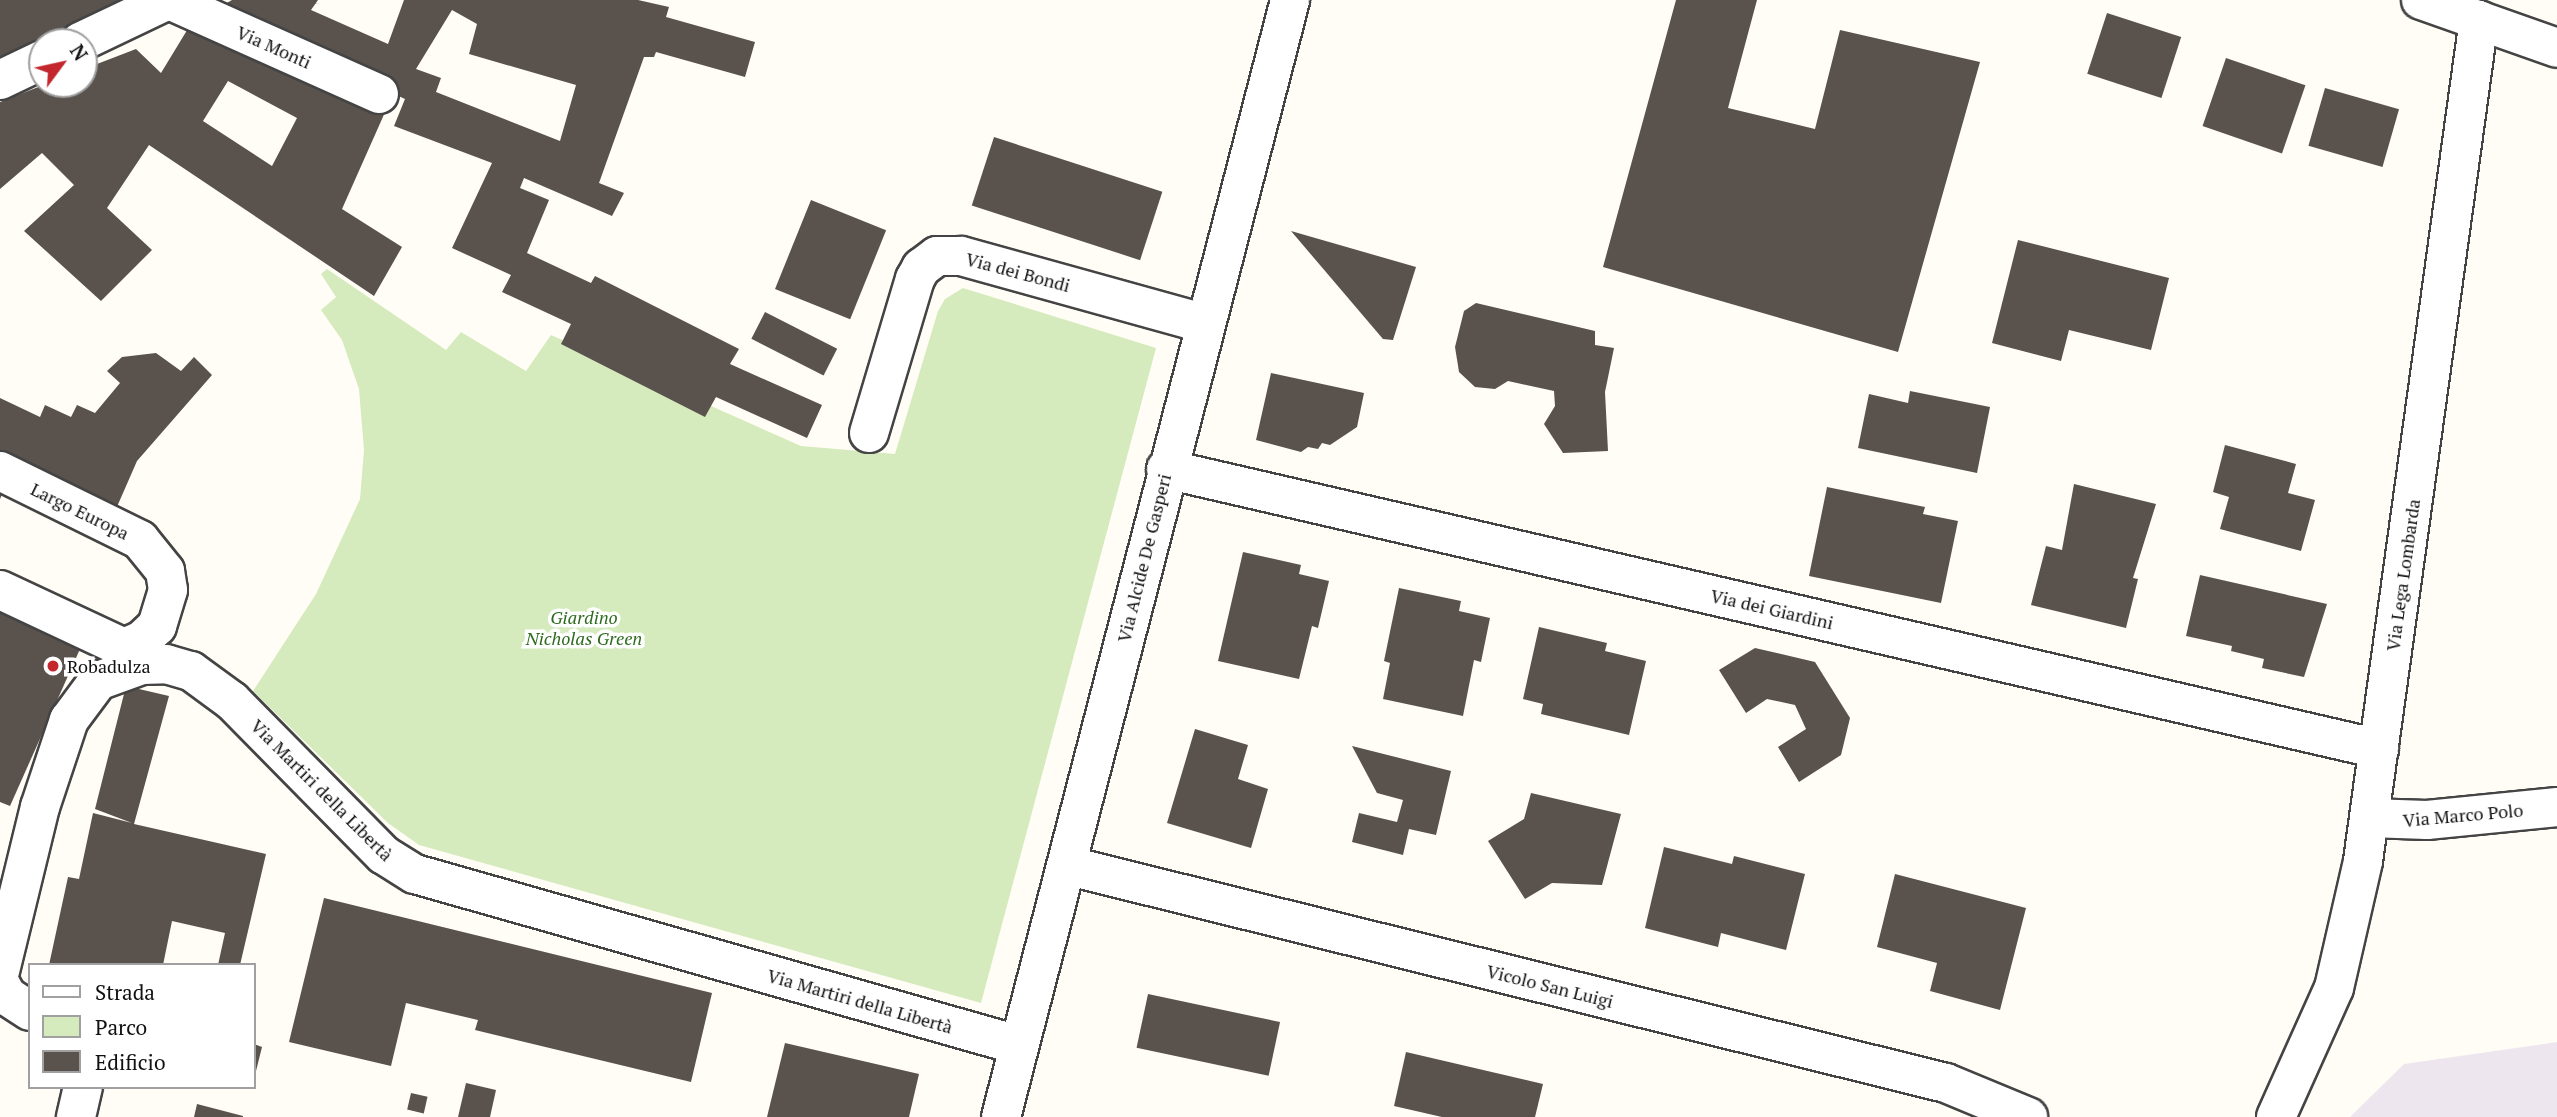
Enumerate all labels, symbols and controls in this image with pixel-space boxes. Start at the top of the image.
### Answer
street label: Via Monti [233,21,315,73]
north arrow [28,28,98,98]
text: N [65,40,94,65]
street label: Via dei Bondi [963,248,1073,296]
street label: Via Alcide De Gasperi [1113,471,1175,645]
street label: Largo Europa [27,478,133,544]
street label: Via Lega Lombarda [2382,498,2424,652]
street label: Via dei Giardini [1709,584,1835,634]
park label: Giardino Nicholas Green [526,607,642,650]
place label: Robadulza [67,655,151,677]
marker: Robadulza [45,658,61,674]
street label: Via Martiri della Libertà [247,715,397,865]
street label: Via Marco Polo [2402,799,2524,831]
street label: Vicolo San Luigi [1484,960,1616,1012]
legend [28,963,256,1089]
street label: Via Martiri della Libertà [765,964,955,1038]
text: Strada [95,978,155,1006]
text: Parco [95,1013,147,1041]
text: Edificio [95,1048,166,1076]

